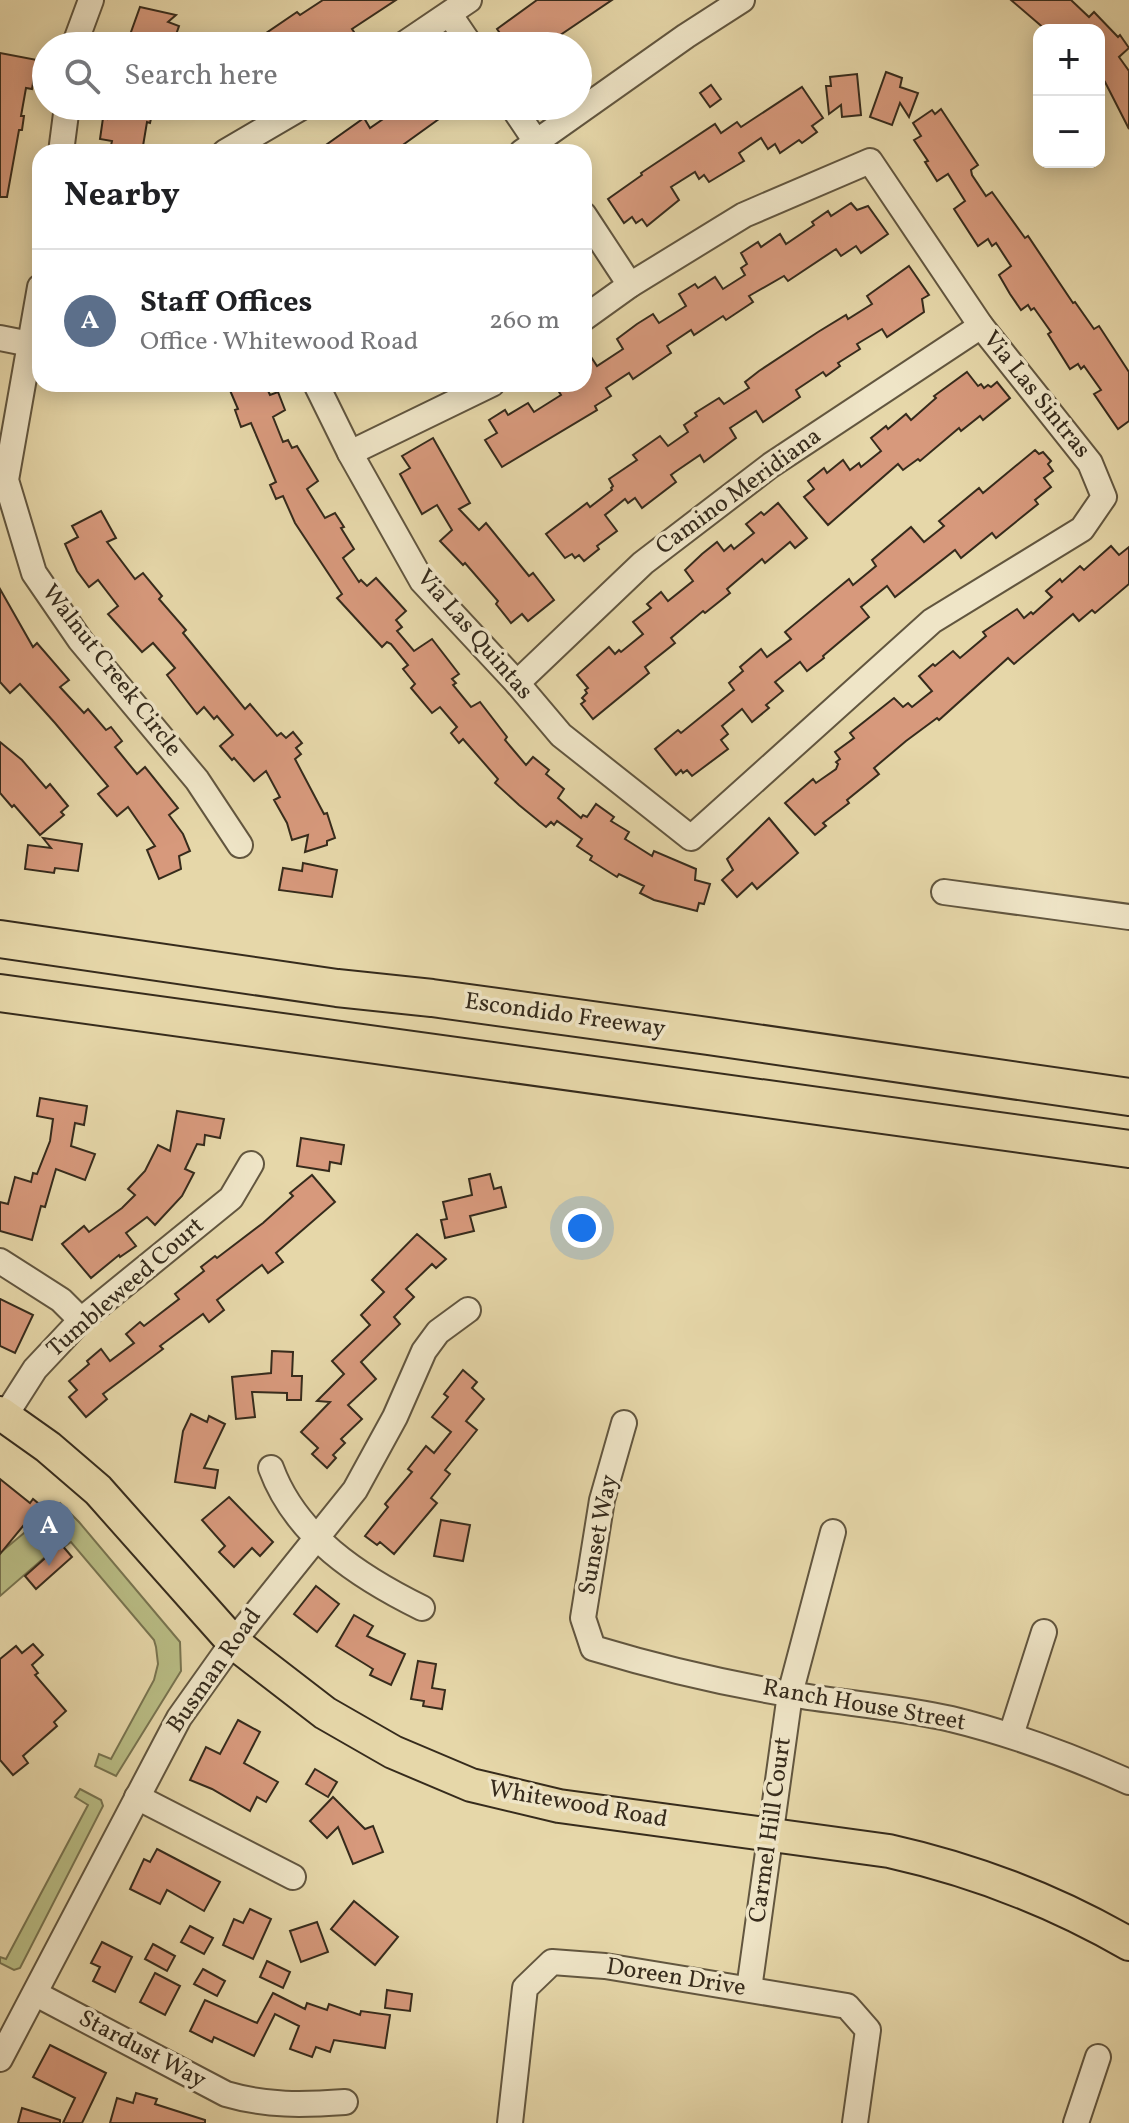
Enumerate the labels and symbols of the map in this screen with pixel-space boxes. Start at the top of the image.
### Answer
street label: Via Las Sintras [974,324,1098,466]
street label: Camino Meridiana [649,420,829,564]
street label: Via Las Quintas [408,562,540,708]
street label: Walnut Creek Circle [33,578,189,764]
street label: Escondido Freeway [462,985,668,1047]
your location [562,1208,602,1248]
street label: Tumbleweed Court [40,1210,212,1366]
street label: Sunset Way [571,1472,627,1598]
pin: A [23,1500,75,1566]
street label: Busman Road [159,1602,271,1740]
street label: Ranch House Street [760,1671,968,1741]
street label: Carmel Hill Court [741,1735,801,1925]
street label: Whitewood Road [486,1773,670,1837]
street label: Doreen Drive [604,1950,748,2006]
street label: Stardust Way [72,2002,212,2098]

